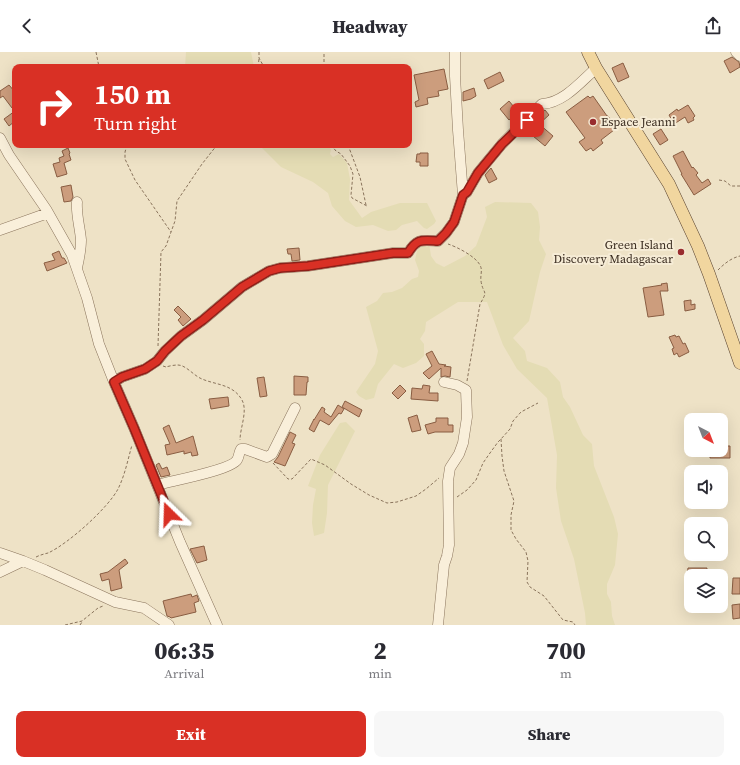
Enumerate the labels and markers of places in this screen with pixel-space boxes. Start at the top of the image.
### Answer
pin [510,103,544,137]
place label: Espace Jeanni [601,114,676,130]
marker: Espace Jeanni [588,117,598,127]
place label: Green Island Discovery Madagascar [554,237,673,267]
marker: Green Island Discovery Madagascar [676,247,686,257]

